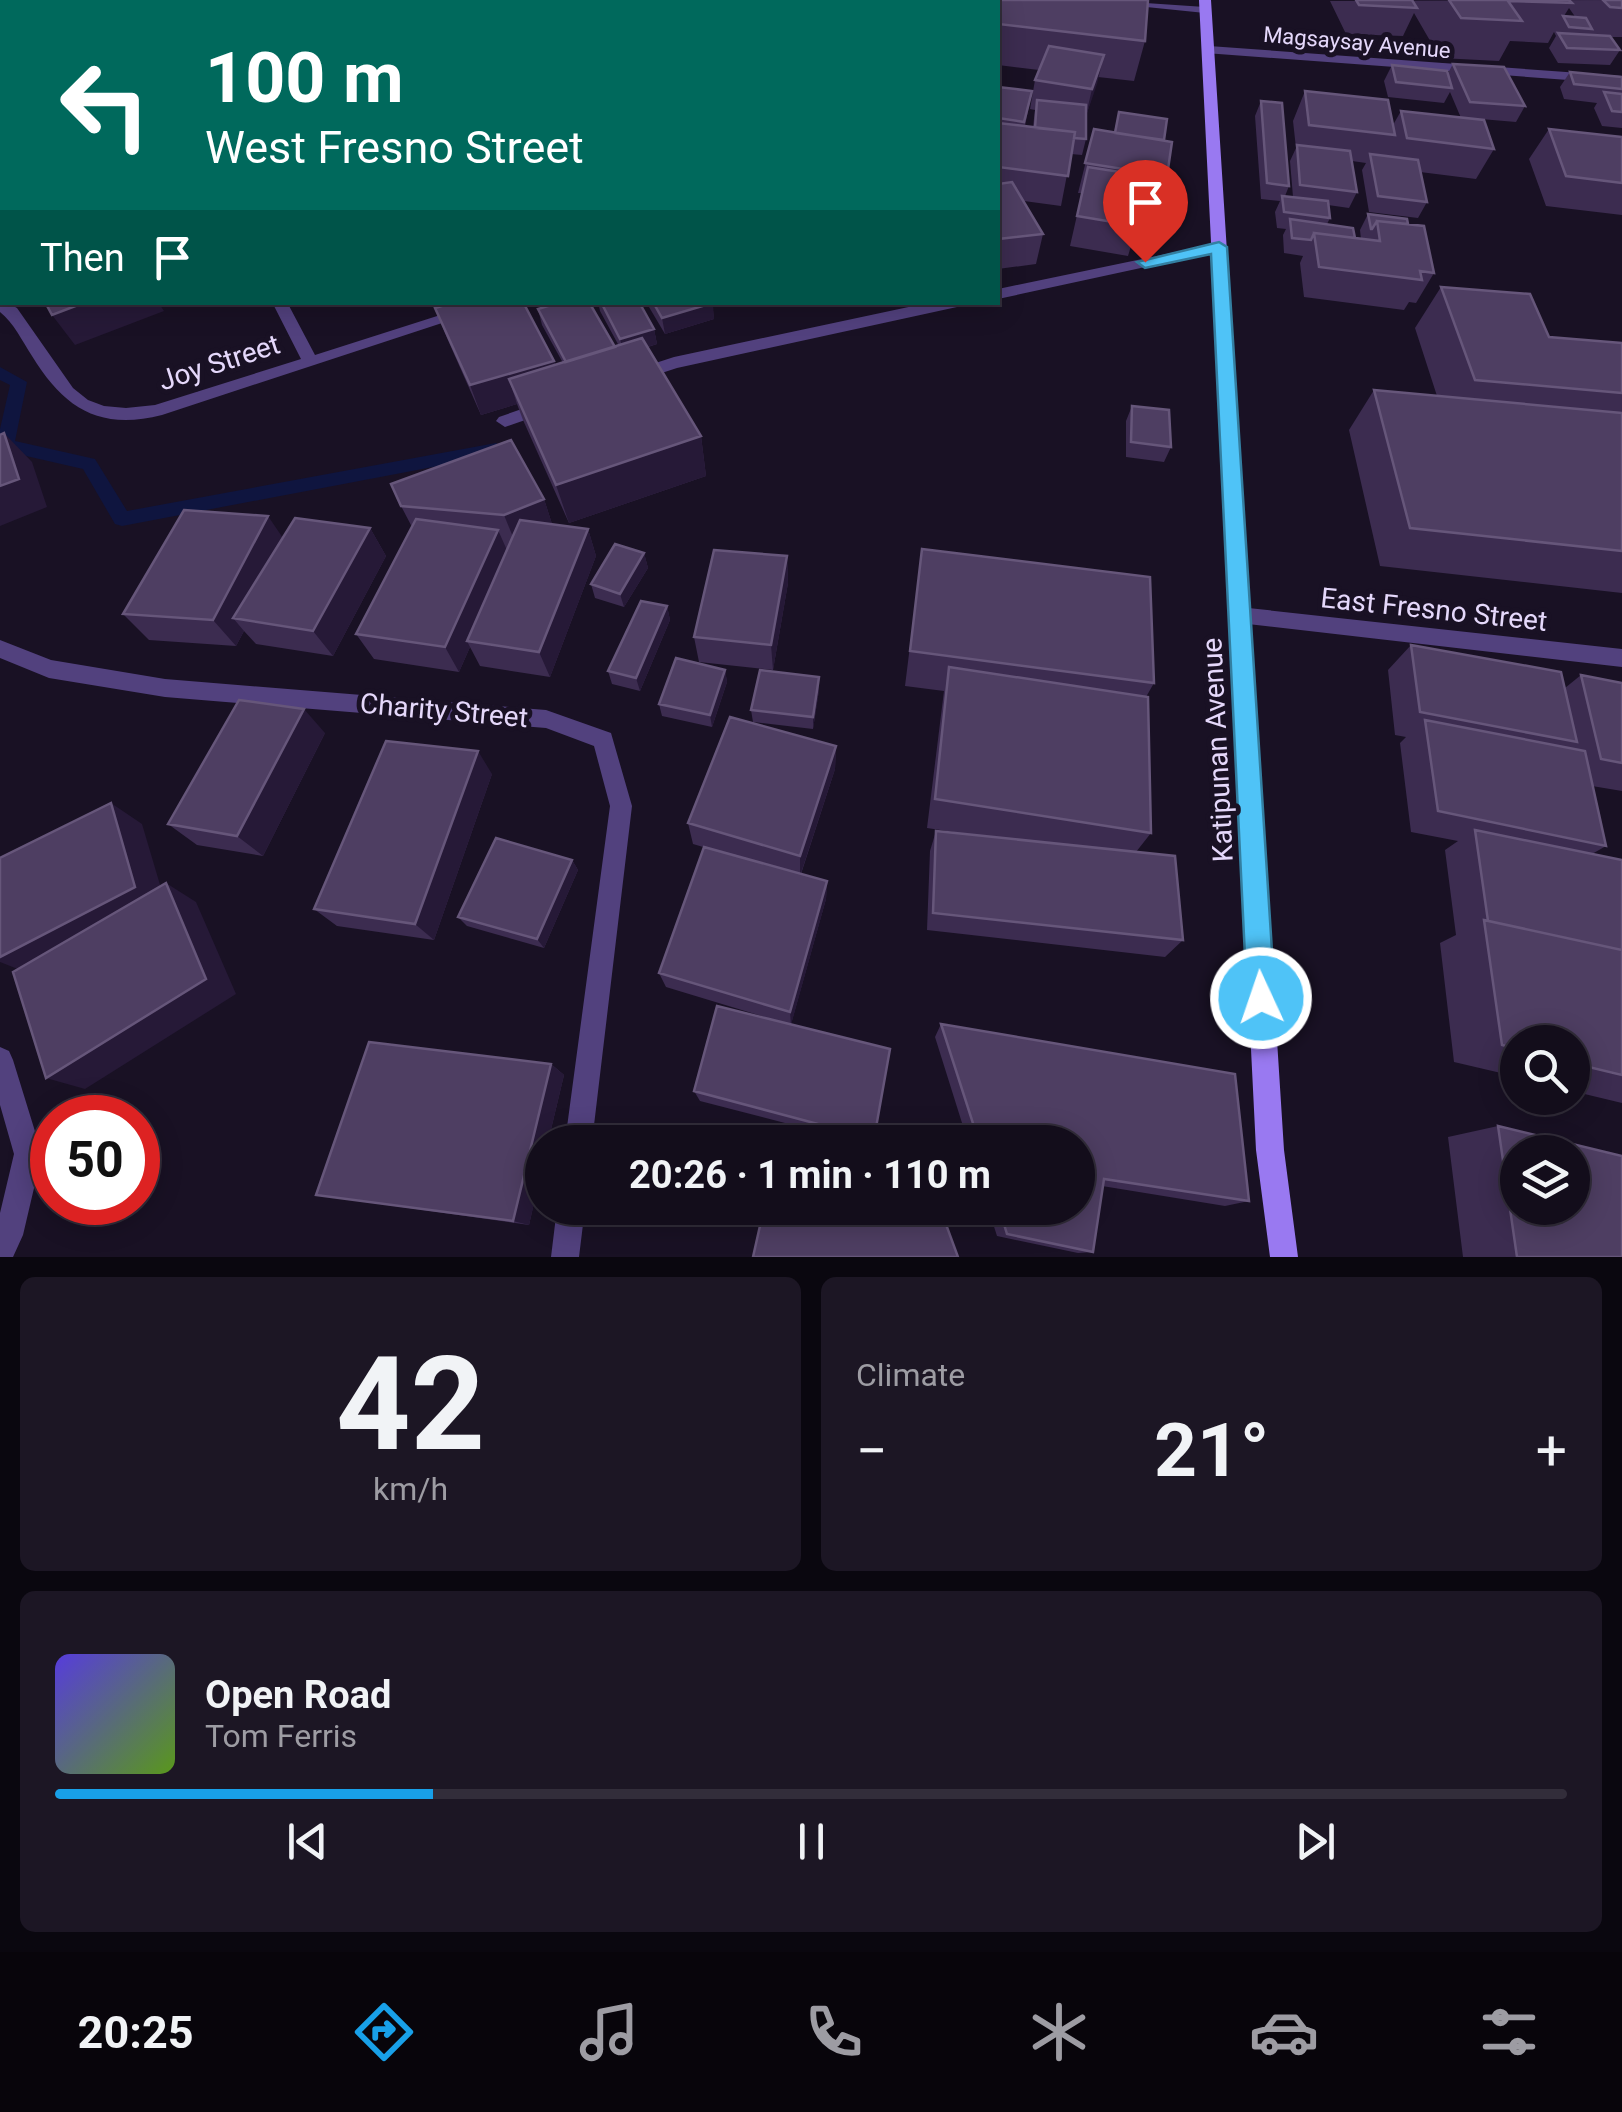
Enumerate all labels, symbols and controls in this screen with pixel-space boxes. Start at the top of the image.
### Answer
street label: Magsaysay Avenue [1262,22,1452,63]
text: 100 m [205,37,404,119]
icon: left [40,40,170,170]
text: West Fresno Street [205,121,584,174]
pin [1103,160,1188,263]
icon: arrive [1118,175,1173,230]
icon: arrive [145,230,200,285]
text: Then [40,236,125,280]
street label: Joy Street [154,327,284,398]
street label: East Fresno Street [1319,581,1549,638]
street label: Katipunan Avenue [1195,637,1240,863]
street label: Charity Street [359,687,529,734]
position arrow [1209,946,1313,1050]
map controls [1500,1025,1590,1225]
button: search [1500,1025,1590,1115]
speed limit sign: 50 [30,1095,160,1225]
button: layers [1500,1135,1590,1225]
text: 20:26 · 1 min · 110 m [629,1153,991,1197]
text: 42 [336,1328,485,1481]
text: Climate [856,1356,965,1394]
text: 21° [1154,1406,1269,1494]
text: − [856,1419,887,1483]
text: + [1536,1419,1567,1483]
text: km/h [373,1470,448,1508]
text: Open Road [205,1673,391,1717]
text: Tom Ferris [205,1717,357,1755]
icon: previous [280,1814,335,1869]
icon: pause [784,1814,839,1869]
icon: next [1288,1814,1343,1869]
icon: directions [349,1997,419,2067]
icon: music [574,1997,644,2067]
icon: phone [799,1997,869,2067]
icon: climate [1024,1997,1094,2067]
icon: car [1249,1997,1319,2067]
icon: filters [1474,1997,1544,2067]
text: 20:25 [78,2006,194,2059]

